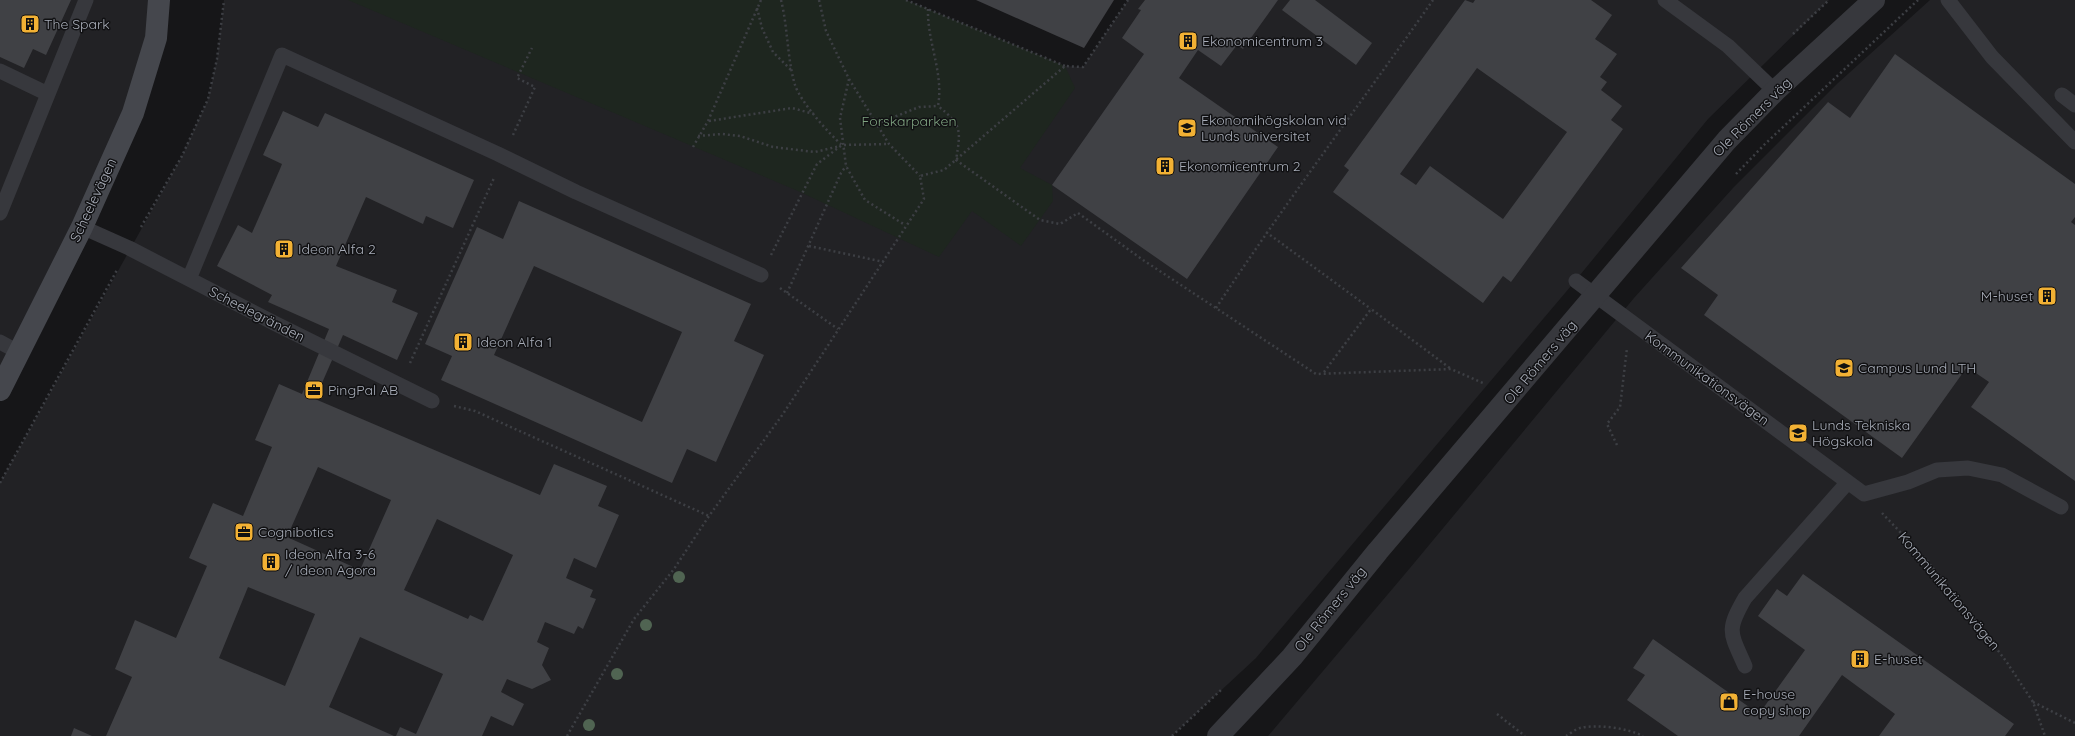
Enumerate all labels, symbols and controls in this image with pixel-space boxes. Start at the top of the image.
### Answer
building icon: The Spark [19,13,41,35]
place label: The Spark [44,15,110,33]
building icon: Ekonomicentrum 3 [1177,30,1199,52]
place label: Ekonomicentrum 3 [1202,32,1323,50]
street label: Ole Römers väg [1709,74,1795,160]
place label: Ekonomihögskolan vid Lunds universitet [1201,111,1347,145]
park label: Forskarparken [862,112,956,130]
school or university icon: Ekonomihögskolan vid Lunds universitet [1176,117,1198,139]
street label: Scheelevägen [66,155,120,245]
building icon: Ekonomicentrum 2 [1154,155,1176,177]
place label: Ekonomicentrum 2 [1179,157,1301,175]
building icon: Ideon Alfa 2 [273,238,295,260]
place label: Ideon Alfa 2 [298,240,376,258]
street label: Scheelegränden [206,282,308,346]
building icon: M-huset [2036,285,2058,307]
place label: M-huset [1981,287,2033,305]
street label: Ole Römers väg [1500,316,1580,408]
street label: Kommunikationsvägen [1641,327,1773,429]
building icon: Ideon Alfa 1 [452,331,474,353]
place label: Ideon Alfa 1 [477,333,552,351]
school or university icon: Campus Lund LTH [1833,357,1855,379]
place label: Campus Lund LTH [1858,359,1976,377]
office icon: PingPal AB [303,379,325,401]
place label: PingPal AB [328,381,398,399]
place label: Lunds Tekniska Högskola [1812,416,1910,450]
school or university icon: Lunds Tekniska Högskola [1787,422,1809,444]
office icon: Cognibotics [233,521,255,543]
place label: Cognibotics [258,523,334,541]
street label: Kommunikationsvägen [1894,528,2004,654]
place label: Ideon Alfa 3-6 / Ideon Agora [285,545,376,579]
building icon: Ideon Alfa 3-6 / Ideon Agora [260,551,282,573]
street label: Ole Römers väg [1290,563,1370,655]
building icon: E-huset [1849,648,1871,670]
place label: E-huset [1874,650,1923,668]
place label: E-house copy shop [1743,685,1810,719]
shop icon: E-house copy shop [1718,691,1740,713]

